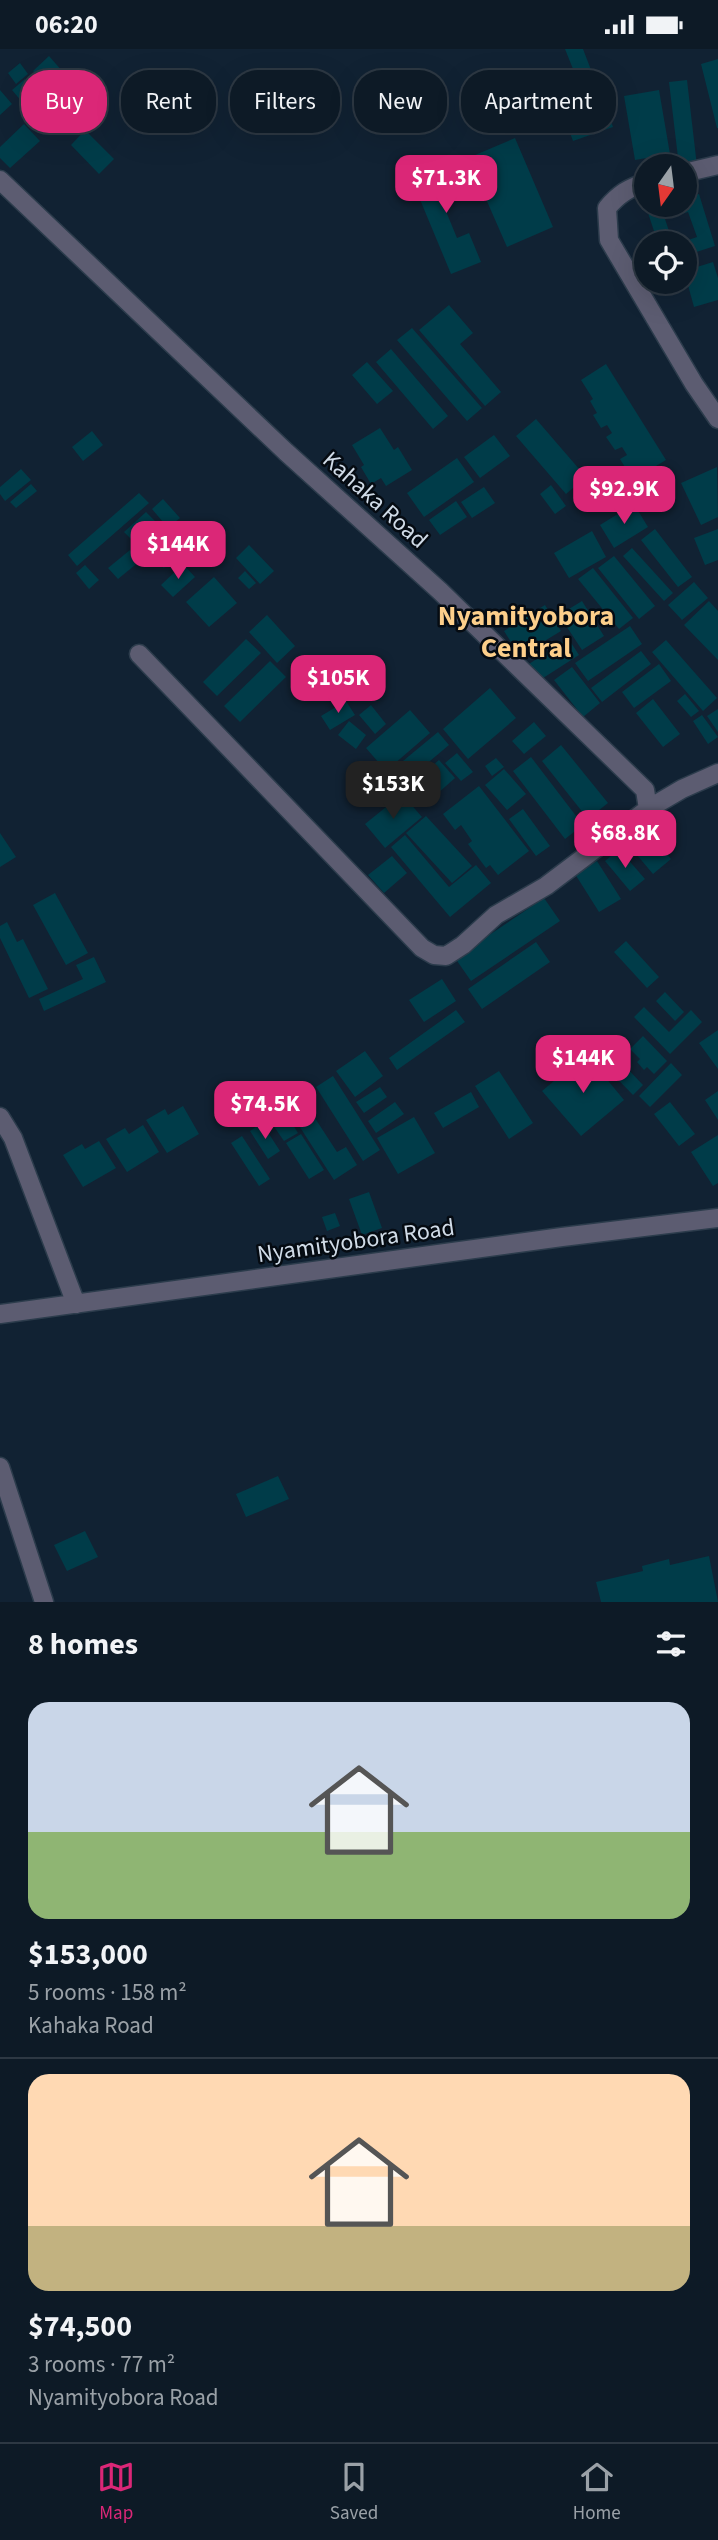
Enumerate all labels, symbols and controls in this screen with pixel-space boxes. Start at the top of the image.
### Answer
text: 06:20 [35,6,98,43]
chip: Buy [21,70,107,133]
chip: Rent [121,70,216,133]
chip: Filters [230,70,340,133]
chip: New [354,70,447,133]
chip: Apartment [461,70,616,133]
north arrow [634,154,696,217]
map controls [634,154,697,294]
pin: $71.3K [389,155,503,215]
text: $71.3K [411,161,481,194]
button: locate [634,231,697,294]
street label: Kahaka Road [315,443,435,557]
pin: $92.9K [567,467,681,526]
text: $92.9K [589,472,659,505]
pin: $144K [129,521,227,581]
text: $144K [147,527,209,560]
district label: Nyamityobora Central [438,596,614,668]
pin: $105K [289,655,387,715]
text: $105K [307,661,369,694]
pin: $153K [344,761,442,821]
text: $153K [362,767,424,800]
pin: $68.8K [568,811,682,870]
text: $68.8K [590,816,660,849]
pin: $144K [534,1035,632,1095]
text: $144K [552,1041,614,1074]
pin: $74.5K [208,1081,322,1141]
text: $74.5K [230,1087,300,1120]
street label: Nyamityobora Road [255,1210,457,1272]
text: 8 homes [28,1623,138,1666]
icon: filters [652,1625,690,1663]
icon: home [296,1747,422,1873]
text: $153,000 [28,1933,148,1976]
text: 5 rooms · 158 m² [28,1976,187,2009]
text: Kahaka Road [28,2009,154,2042]
icon: home [296,2119,422,2245]
text: $74,500 [28,2305,132,2348]
text: 3 rooms · 77 m² [28,2348,175,2381]
text: Nyamityobora Road [28,2381,219,2414]
tab: Map [97,2458,135,2527]
tab: Saved [330,2458,378,2527]
tab: Home [573,2458,621,2527]

